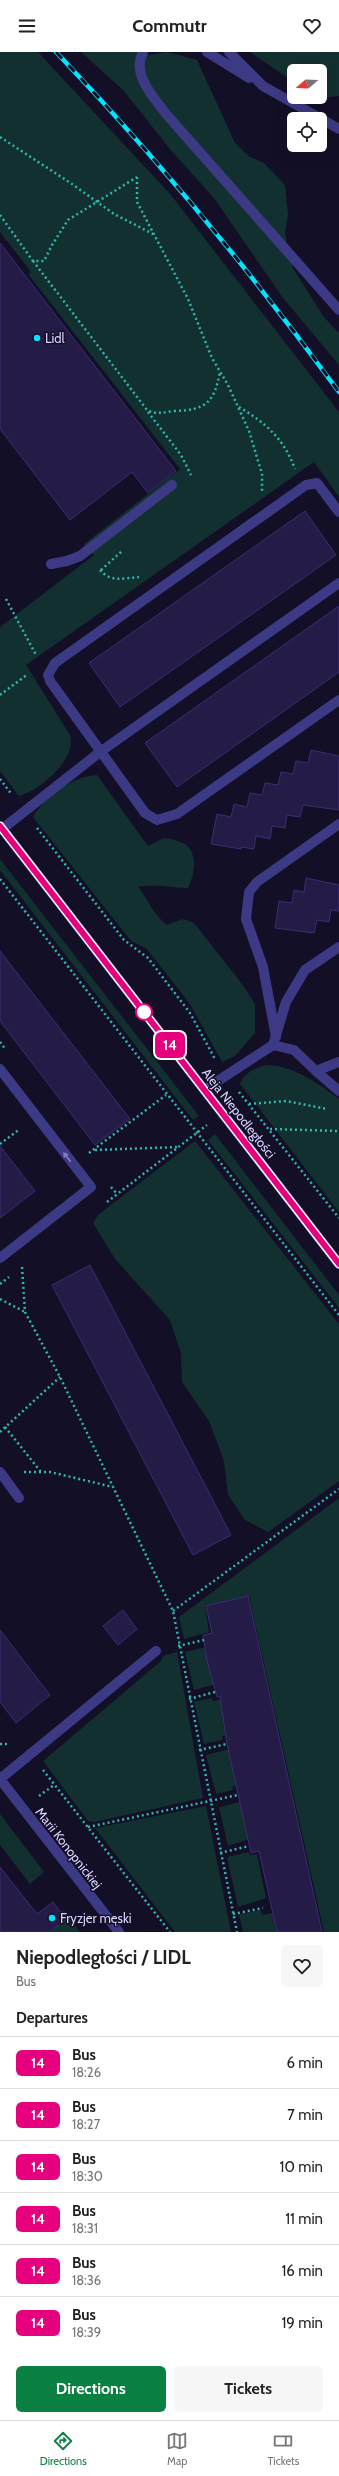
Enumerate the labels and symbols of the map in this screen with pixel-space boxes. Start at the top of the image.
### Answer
north arrow [287,64,327,104]
place label: Lidl [45,330,65,346]
marker: Lidl [32,333,42,343]
unlabelled marker [135,1003,153,1021]
line badge: 14 [152,1032,188,1058]
street label: Aleja Niepodległości [198,1065,279,1162]
one-way arrow [63,1151,71,1162]
street label: Marii Konopnickiej [31,1804,106,1893]
place label: Fryzjer męski [60,1910,131,1927]
marker: Fryzjer męski [47,1913,57,1923]

